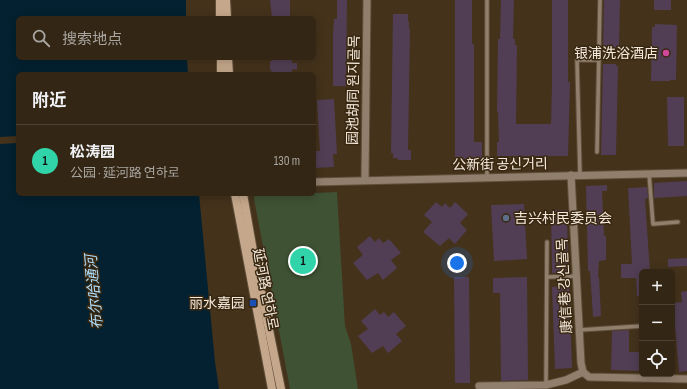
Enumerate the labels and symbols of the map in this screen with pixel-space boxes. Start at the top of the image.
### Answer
street label: 园池胡同 원지골목 [344,35,363,145]
place label: 银浦洗浴酒店 [574,45,658,62]
marker: 银浦洗浴酒店 [661,48,671,58]
street label: 公新街 공신거리 [452,155,548,174]
place label: 吉兴村民委员会 [514,210,612,227]
marker: 吉兴村民委员会 [501,213,511,223]
street label: 康信巷 강신골목 [553,238,575,334]
pin: 1 [290,246,316,276]
street label: 延河路 연하로 [249,247,282,332]
water label: 布尔哈通河 [82,251,107,330]
your location [447,253,467,273]
place label: 丽水嘉园 [189,295,245,312]
marker: 丽水嘉园 [248,298,258,308]

